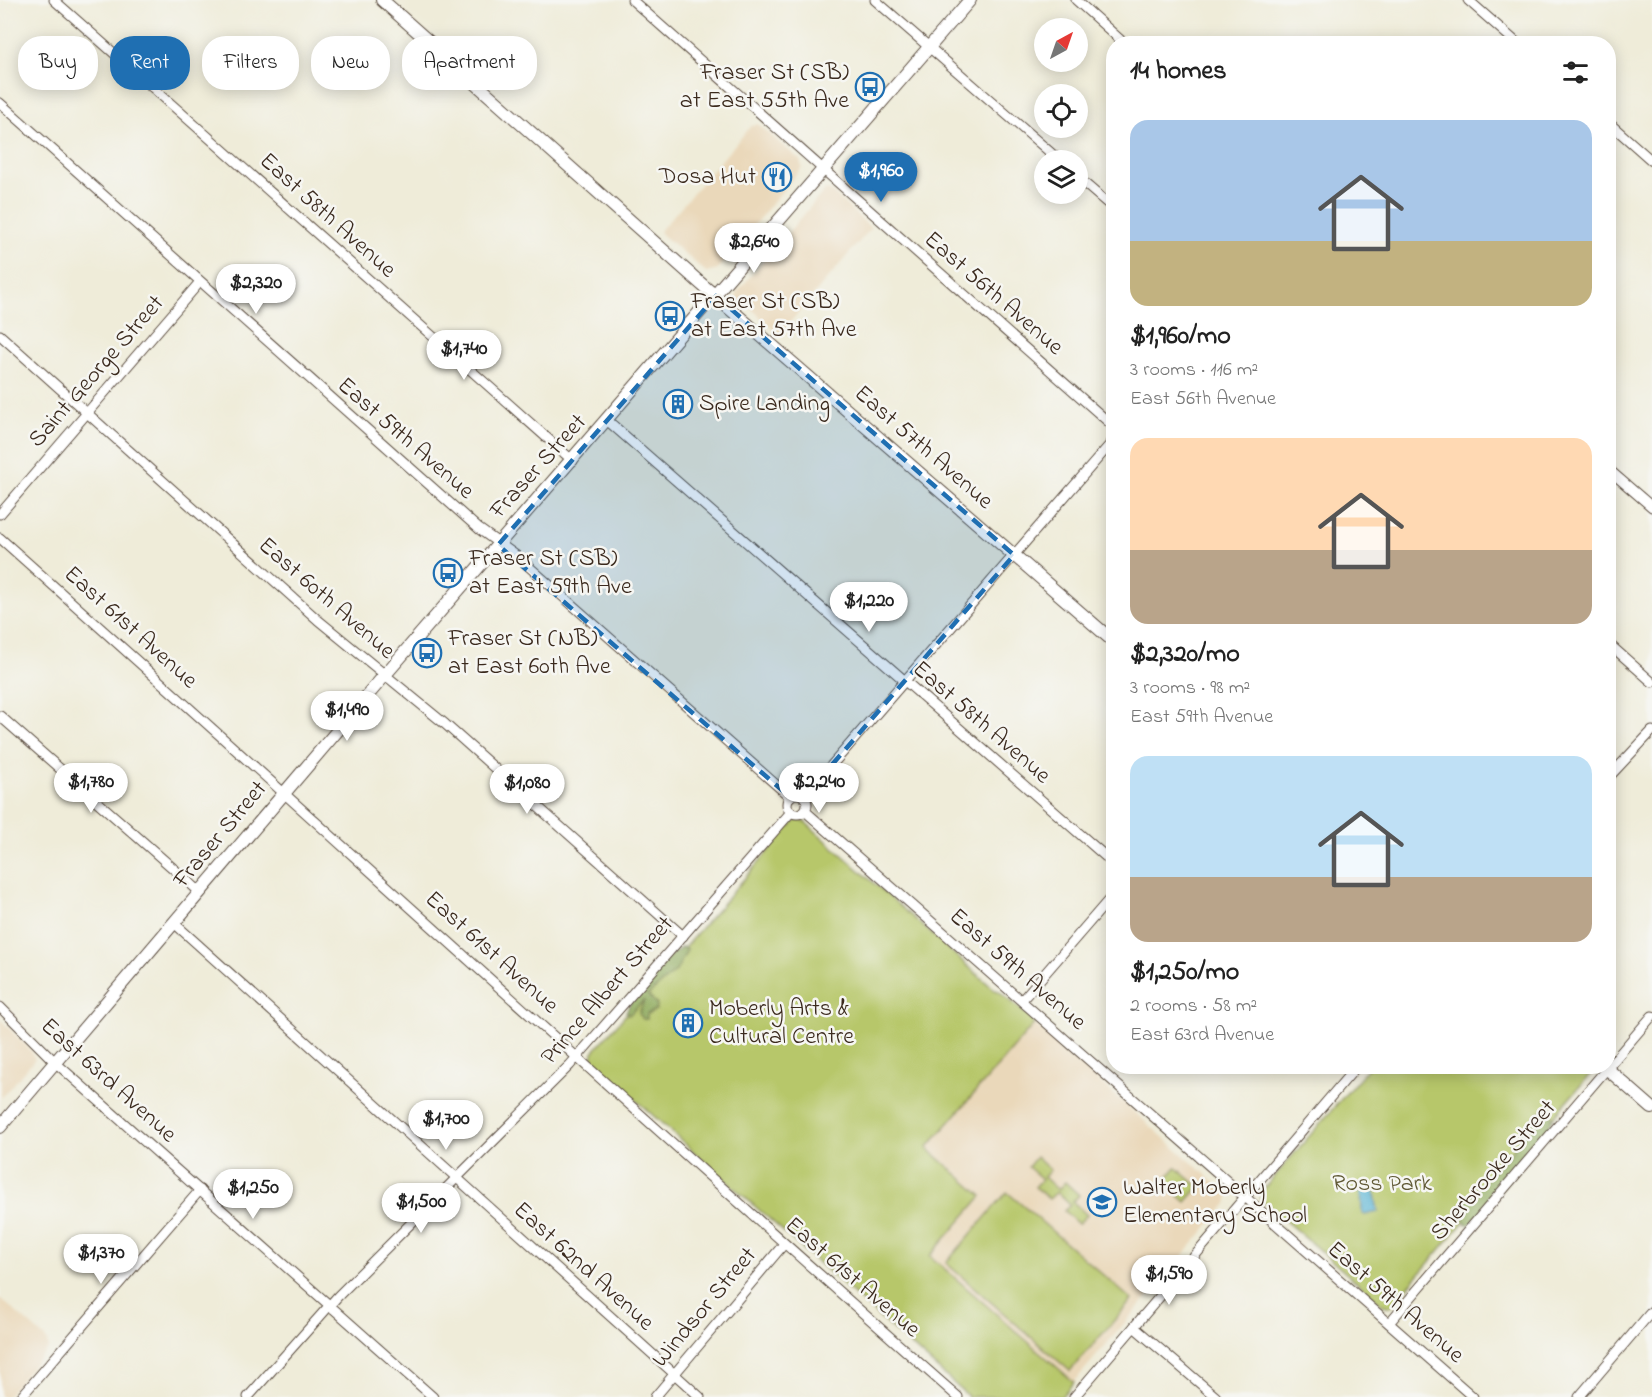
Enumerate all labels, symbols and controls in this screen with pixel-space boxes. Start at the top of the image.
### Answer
north arrow [1034,18,1088,72]
map controls [1034,18,1088,204]
chip: Buy [18,36,98,90]
chip: Rent [110,36,190,90]
chip: Filters [202,36,299,90]
chip: New [311,36,390,90]
chip: Apartment [402,36,537,90]
text: 14 homes [1130,53,1226,91]
place label: Fraser St (SB) at East 55th Ave [680,56,849,119]
icon: filters [1559,56,1592,89]
bus stop icon: Fraser St (SB) at East 55th Ave [854,71,886,103]
button: locate [1034,84,1088,138]
street label: East 58th Avenue [251,145,403,287]
button: layers [1034,150,1088,204]
pin: $1,960 [832,152,930,203]
text: $1,960 [858,157,904,186]
icon: home [1307,159,1415,267]
place label: Dosa Hut [658,160,756,195]
restaurant icon: Dosa Hut [761,161,793,193]
pin: $2,640 [705,223,803,274]
street label: East 56th Avenue [915,223,1071,365]
text: $2,640 [728,228,780,257]
pin: $2,320 [207,264,305,315]
text: $2,320 [230,269,282,298]
place label: Fraser St (SB) at East 57th Ave [690,285,857,348]
street label: Saint George Street [21,288,173,456]
bus stop icon: Fraser St (SB) at East 57th Ave [654,300,686,332]
text: $1,960/mo [1130,318,1231,356]
pin: $1,740 [415,330,513,381]
text: $1,740 [440,335,488,364]
text: 3 rooms · 116 m² [1130,356,1258,385]
street label: East 59th Avenue [329,369,482,509]
street label: East 57th Avenue [846,378,1001,519]
text: East 56th Avenue [1130,385,1276,414]
place label: Spire Landing [699,387,830,422]
building icon: Spire Landing [662,388,694,420]
street label: Fraser Street [482,407,596,528]
icon: home [1307,477,1415,585]
street label: East 60th Avenue [250,529,403,669]
place label: Fraser St (SB) at East 59th Ave [468,542,632,605]
bus stop icon: Fraser St (SB) at East 59th Ave [432,557,464,589]
street label: East 61st Avenue [55,558,205,698]
pin: $1,220 [820,582,918,633]
text: $1,220 [844,587,894,616]
place label: Fraser St (NB) at East 60th Ave [447,622,611,685]
text: $2,320/mo [1130,636,1240,674]
bus stop icon: Fraser St (NB) at East 60th Ave [411,637,443,669]
street label: East 58th Avenue [904,653,1058,793]
text: 3 rooms · 98 m² [1130,674,1250,703]
pin: $1,490 [298,691,396,742]
text: $1,490 [325,696,369,725]
text: East 59th Avenue [1130,703,1273,732]
pin: $1,780 [42,763,140,814]
pin: $2,240 [770,763,868,814]
pin: $1,080 [478,764,576,815]
text: $1,780 [68,768,114,797]
text: $2,240 [793,768,845,797]
text: $1,080 [504,769,550,798]
street label: Fraser Street [165,774,276,897]
icon: home [1307,795,1415,903]
street label: East 61st Avenue [416,883,566,1023]
street label: East 59th Avenue [941,900,1094,1040]
street label: Prince Albert Street [533,909,683,1073]
text: $1,250/mo [1130,954,1239,992]
place label: Moberly Arts & Cultural Centre [709,992,854,1055]
text: 2 rooms · 58 m² [1130,992,1257,1021]
building icon: Moberly Arts & Cultural Centre [672,1007,704,1039]
street label: East 63rd Avenue [32,1010,184,1152]
text: East 63rd Avenue [1130,1021,1274,1050]
street label: Sherbrooke Street [1423,1093,1565,1249]
pin: $1,700 [397,1100,495,1151]
text: $1,700 [422,1105,470,1134]
park label: Ross Park [1332,1167,1432,1202]
pin: $1,250 [204,1169,302,1220]
place label: Walter Moberly Elementary School [1123,1171,1307,1235]
text: $1,250 [227,1174,279,1203]
pin: $1,500 [372,1183,470,1234]
school or university icon: Walter Moberly Elementary School [1086,1186,1118,1218]
text: $1,500 [396,1188,446,1217]
street label: East 62nd Avenue [505,1194,662,1340]
street label: East 61st Avenue [776,1209,928,1347]
street label: East 59th Avenue [1319,1233,1472,1373]
pin: $1,370 [52,1234,150,1285]
text: $1,370 [77,1239,125,1268]
street label: Windsor Street [644,1240,766,1376]
pin: $1,590 [1120,1255,1218,1306]
text: $1,590 [1145,1260,1193,1289]

